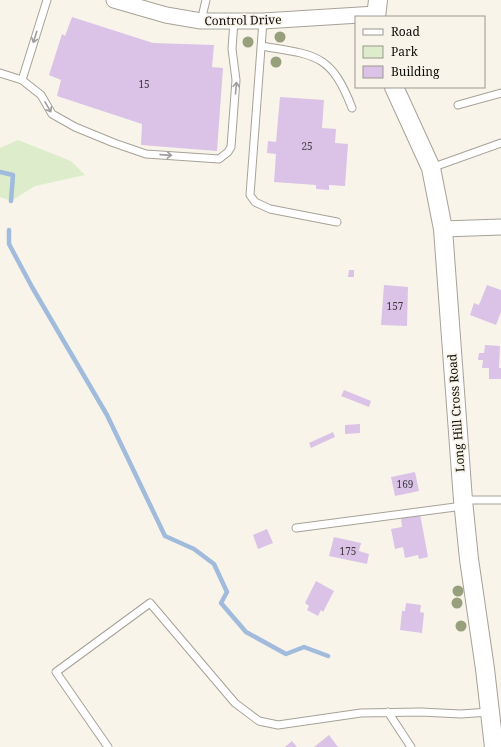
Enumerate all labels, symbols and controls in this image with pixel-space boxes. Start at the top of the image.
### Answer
street label: Control Drive [204,11,282,29]
legend [355,16,485,88]
text: Road [391,23,421,40]
one-way arrow [31,31,39,43]
text: Park [391,43,419,60]
text: Building [391,63,440,80]
house number: 15 [138,77,150,91]
one-way arrow [232,82,239,95]
one-way arrow [45,101,53,113]
house number: 25 [301,139,313,153]
one-way arrow [159,152,172,159]
house number: 157 [387,299,404,313]
street label: Long Hill Cross Road [443,353,469,473]
house number: 169 [397,477,413,491]
house number: 175 [340,544,356,558]

